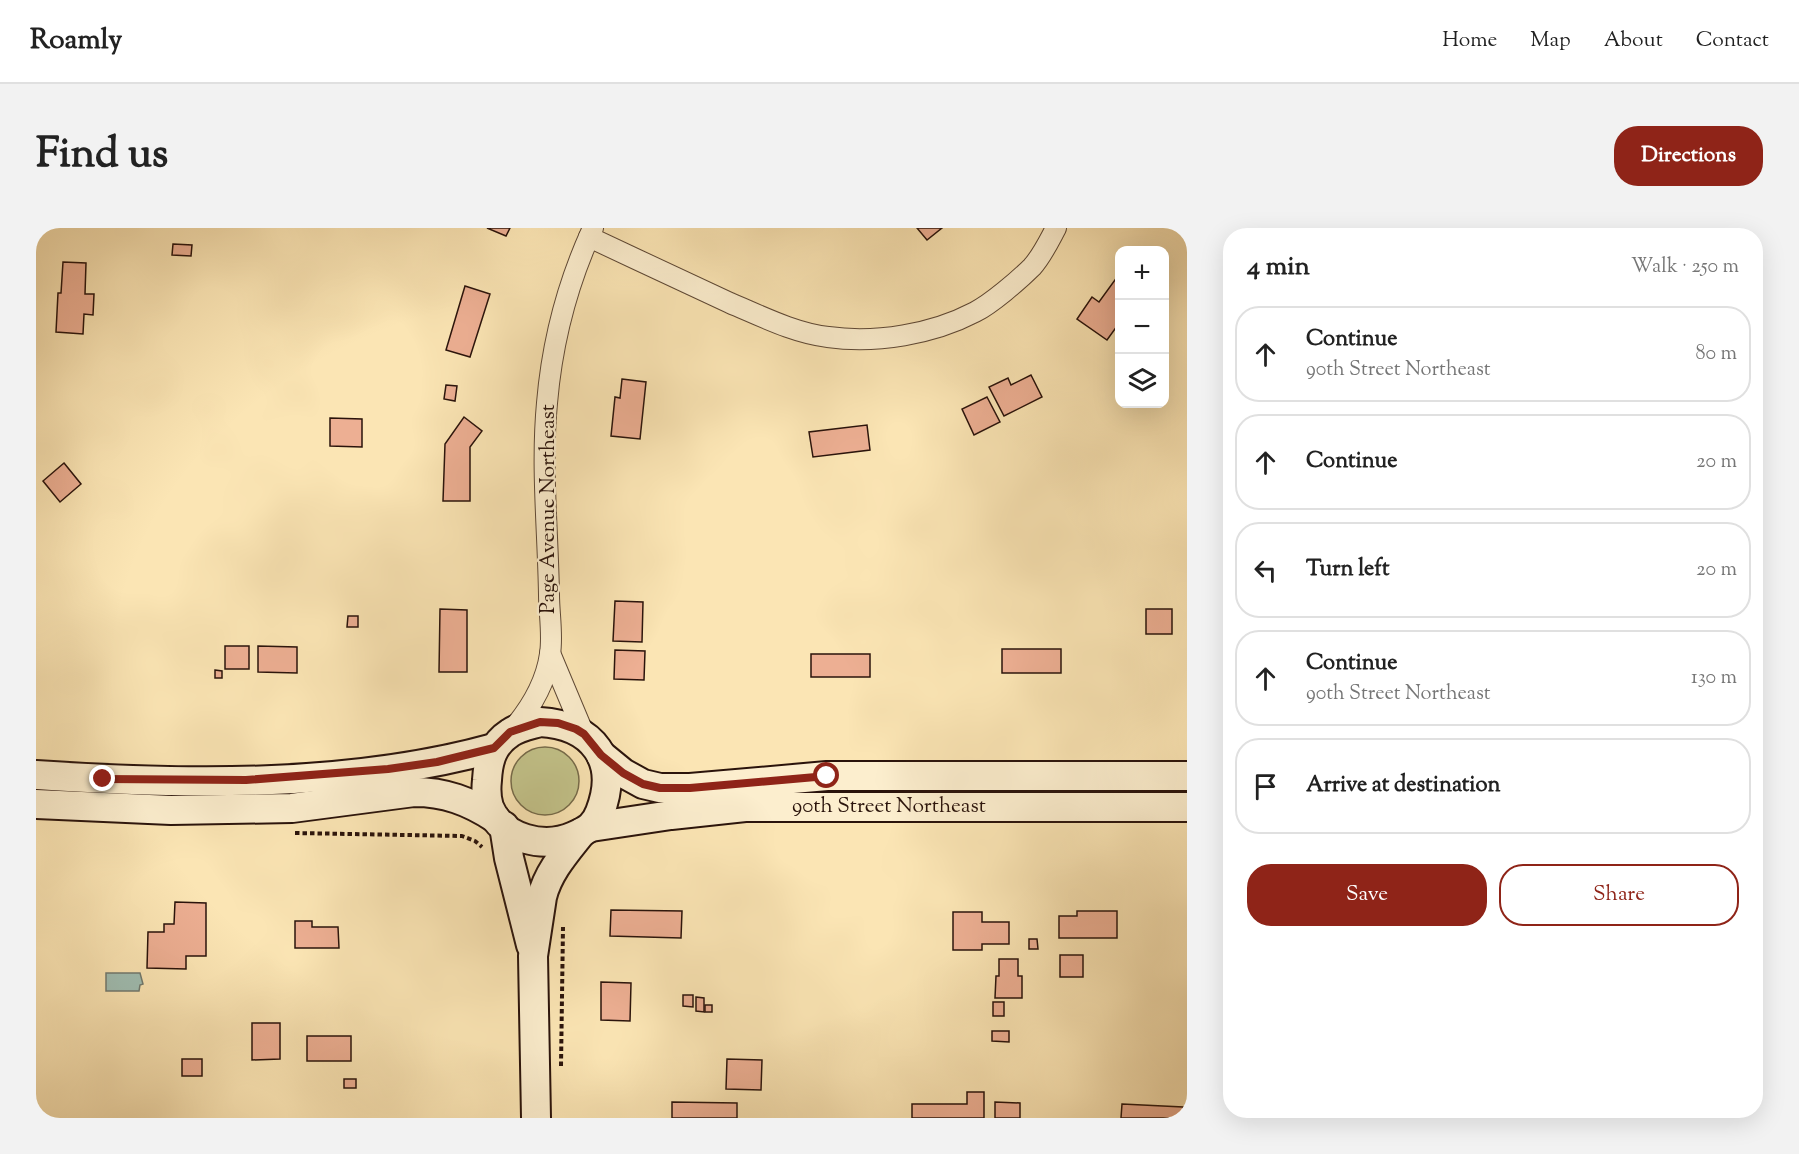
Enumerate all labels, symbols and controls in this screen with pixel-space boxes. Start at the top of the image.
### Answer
text: Roamly [30,21,122,61]
text: Home [1442,26,1497,56]
text: Map [1530,26,1571,56]
text: About [1604,26,1663,56]
text: Contact [1696,26,1769,56]
text: Find us [36,126,168,186]
button: Directions [1614,126,1763,186]
map controls [1115,246,1169,408]
button: + [1115,246,1169,300]
text: 4 min [1247,249,1310,286]
text: Walk · 250 m [1631,253,1739,282]
button: − [1115,300,1169,354]
text: Continue [1306,324,1397,356]
icon: ahead [1249,338,1282,371]
text: 80 m [1696,340,1737,369]
button: layers [1115,354,1169,408]
text: 90th Street Northeast [1306,356,1491,385]
street label: Page Avenue Northeast [534,404,564,614]
icon: ahead [1249,446,1282,479]
text: Continue [1306,446,1397,478]
text: 20 m [1696,448,1737,477]
icon: left [1249,554,1282,587]
text: Turn left [1306,554,1389,586]
text: 20 m [1696,556,1737,585]
text: Continue [1306,648,1397,680]
icon: ahead [1249,662,1282,695]
text: 130 m [1691,664,1737,693]
text: 90th Street Northeast [1306,680,1491,709]
route start [813,762,839,788]
route end [89,765,115,791]
icon: arrive [1249,770,1282,803]
text: Arrive at destination [1306,770,1501,802]
street label: 90th Street Northeast [792,792,986,822]
button: Save [1247,864,1487,926]
button: Share [1499,864,1739,926]

